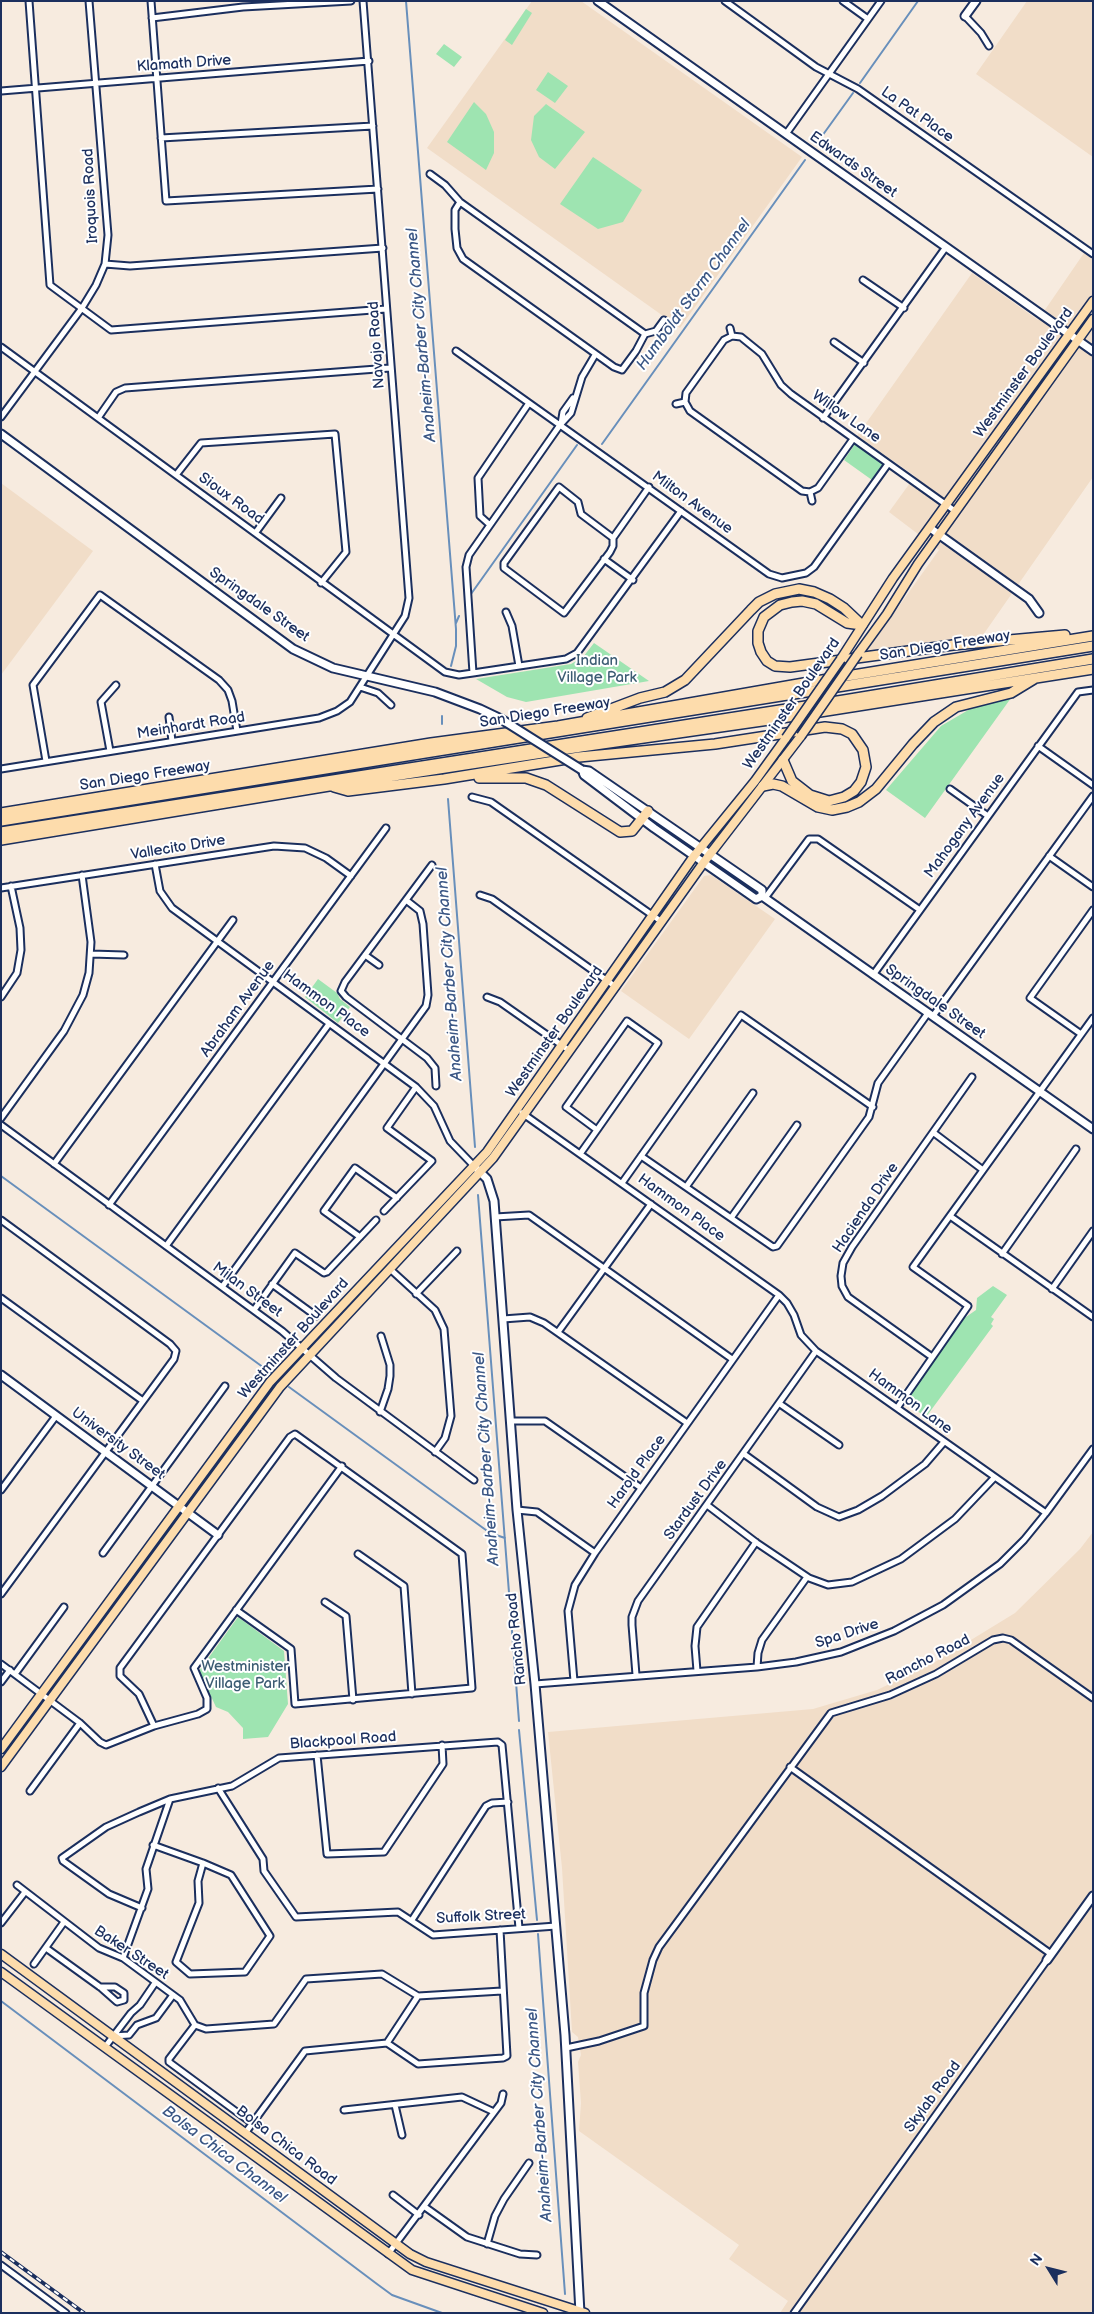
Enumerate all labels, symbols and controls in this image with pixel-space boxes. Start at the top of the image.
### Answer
street label: Klamath Drive [136,52,232,76]
street label: La Pat Place [877,83,957,147]
street label: Edwards Street [806,128,900,202]
street label: Iroquois Road [80,148,102,244]
water label: Humboldt Storm Channel [633,216,755,374]
water label: Anaheim-Barber City Channel [403,227,441,443]
street label: Navajo Road [365,301,389,389]
street label: Westminster Boulevard [971,304,1077,442]
street label: Willow Lane [808,387,884,447]
street label: Milton Avenue [648,468,736,538]
street label: Sioux Road [195,469,267,529]
street label: Springdale Street [205,564,313,646]
street label: San Diego Freeway [879,627,1011,665]
street label: Westminster Boulevard [740,635,844,773]
park label: Indian Village Park [557,652,637,687]
street label: San Diego Freeway [479,694,611,732]
street label: Meinhardt Road [136,709,246,743]
street label: San Diego Freeway [79,757,211,795]
street label: Mahogany Avenue [921,770,1009,882]
street label: Vallecito Drive [129,832,227,864]
water label: Anaheim-Barber City Channel [433,866,467,1082]
street label: Abraham Avenue [197,957,279,1061]
street label: Springdale Street [881,961,989,1043]
street label: Westminster Boulevard [503,963,607,1101]
street label: Hammon Place [279,966,373,1042]
street label: Hacienda Drive [829,1160,903,1256]
street label: Hammon Place [634,1170,728,1246]
street label: Milan Street [209,1259,285,1321]
street label: Westminster Boulevard [235,1275,353,1403]
water label: Anaheim-Barber City Channel [470,1351,504,1567]
street label: Hammon Lane [865,1366,955,1438]
street label: University Street [68,1404,168,1484]
street label: Harold Place [604,1432,670,1512]
street label: Stardust Drive [661,1456,731,1544]
street label: Rancho Road [503,1592,531,1686]
street label: Spa Drive [813,1615,881,1653]
street label: Rancho Road [883,1631,973,1689]
park label: Westminister Village Park [201,1658,289,1693]
street label: Blackpool Road [289,1728,397,1754]
street label: Suffolk Street [436,1906,526,1928]
street label: Baker Street [90,1922,172,1984]
water label: Anaheim-Barber City Channel [523,2007,557,2223]
street label: Skylab Road [901,2058,965,2136]
water label: Bolsa Chica Channel [158,2102,290,2208]
street label: Bolsa Chica Road [232,2102,340,2190]
north arrow [1024,2244,1074,2294]
text: N [1026,2251,1046,2269]

